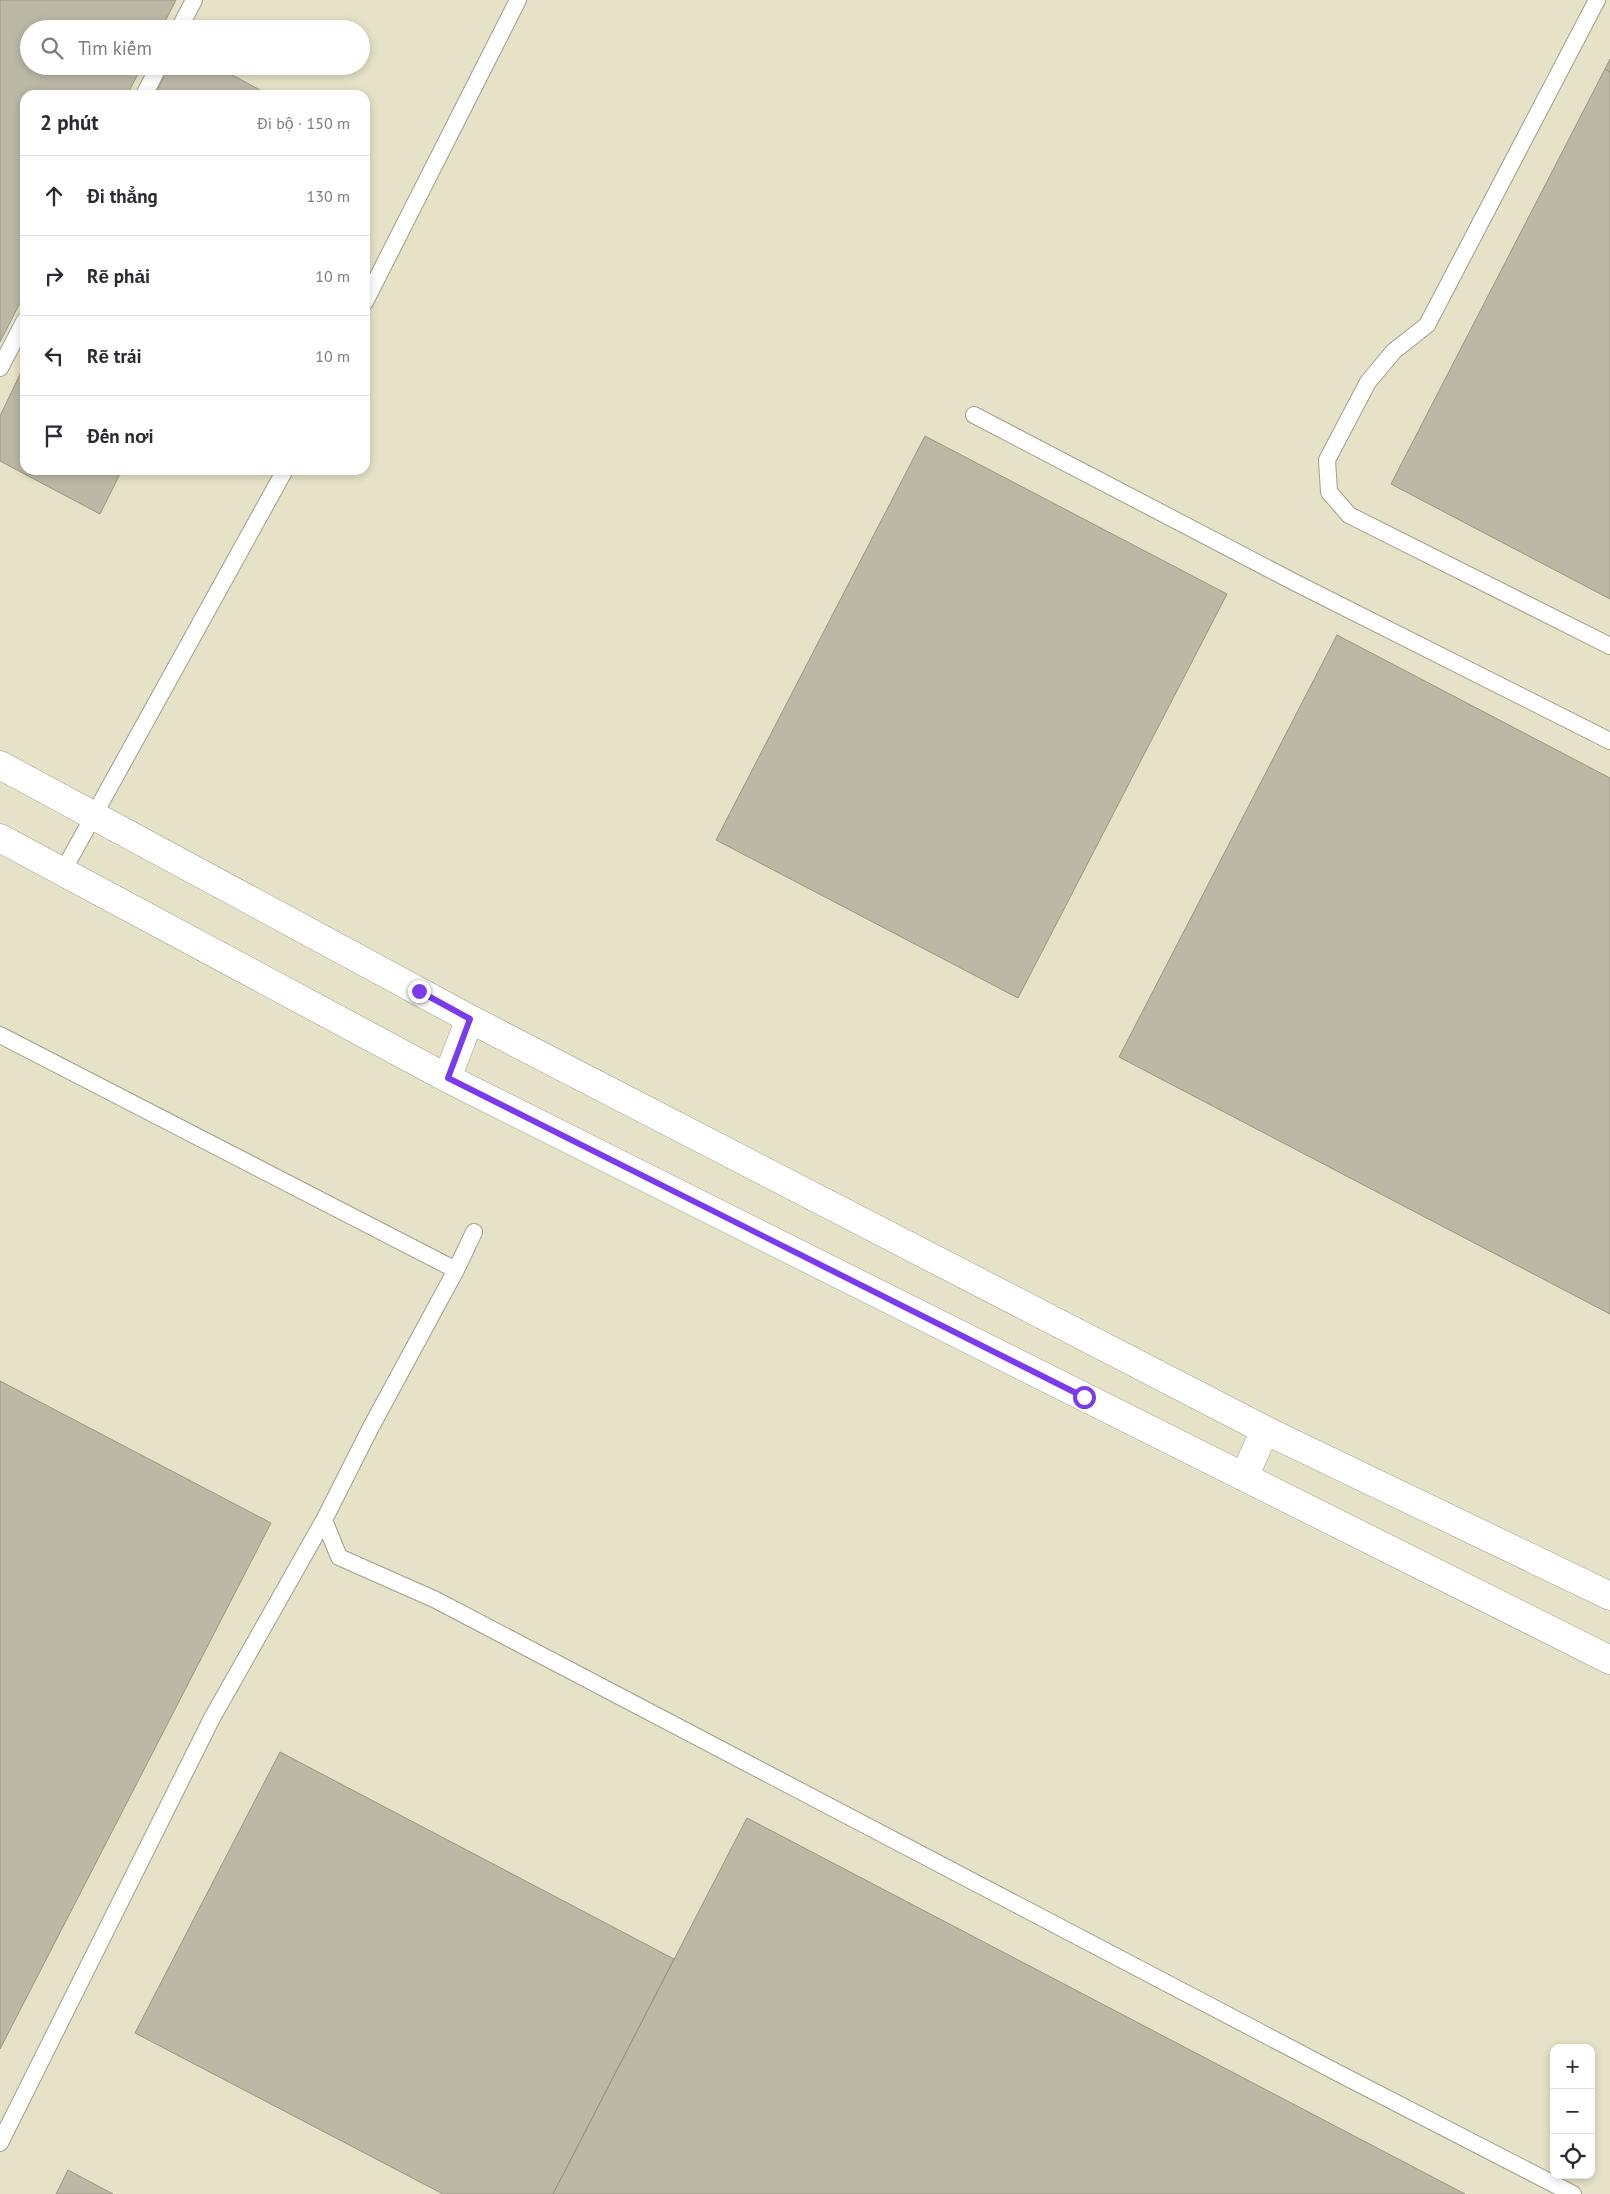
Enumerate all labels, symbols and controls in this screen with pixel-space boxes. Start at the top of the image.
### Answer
search box [20,20,370,75]
icon: search [38,34,66,62]
text: Tìm kiếm [78,36,152,60]
text: 2 phút [40,109,99,136]
text: Đi bộ · 150 m [257,113,350,133]
icon: ahead [40,182,68,210]
text: Đi thẳng [87,184,158,208]
text: 130 m [307,186,350,206]
icon: right [40,262,68,290]
text: Rẽ phải [87,264,150,288]
text: 10 m [315,266,350,286]
icon: left [40,342,68,370]
text: Rẽ trái [87,344,142,368]
text: 10 m [315,346,350,366]
icon: arrive [40,422,68,450]
text: Đến nơi [87,424,154,448]
route end [408,980,431,1003]
route start [1073,1386,1096,1409]
map controls [1550,2044,1595,2179]
button: + [1550,2044,1595,2089]
button: − [1550,2089,1595,2134]
button: locate [1550,2134,1595,2179]

